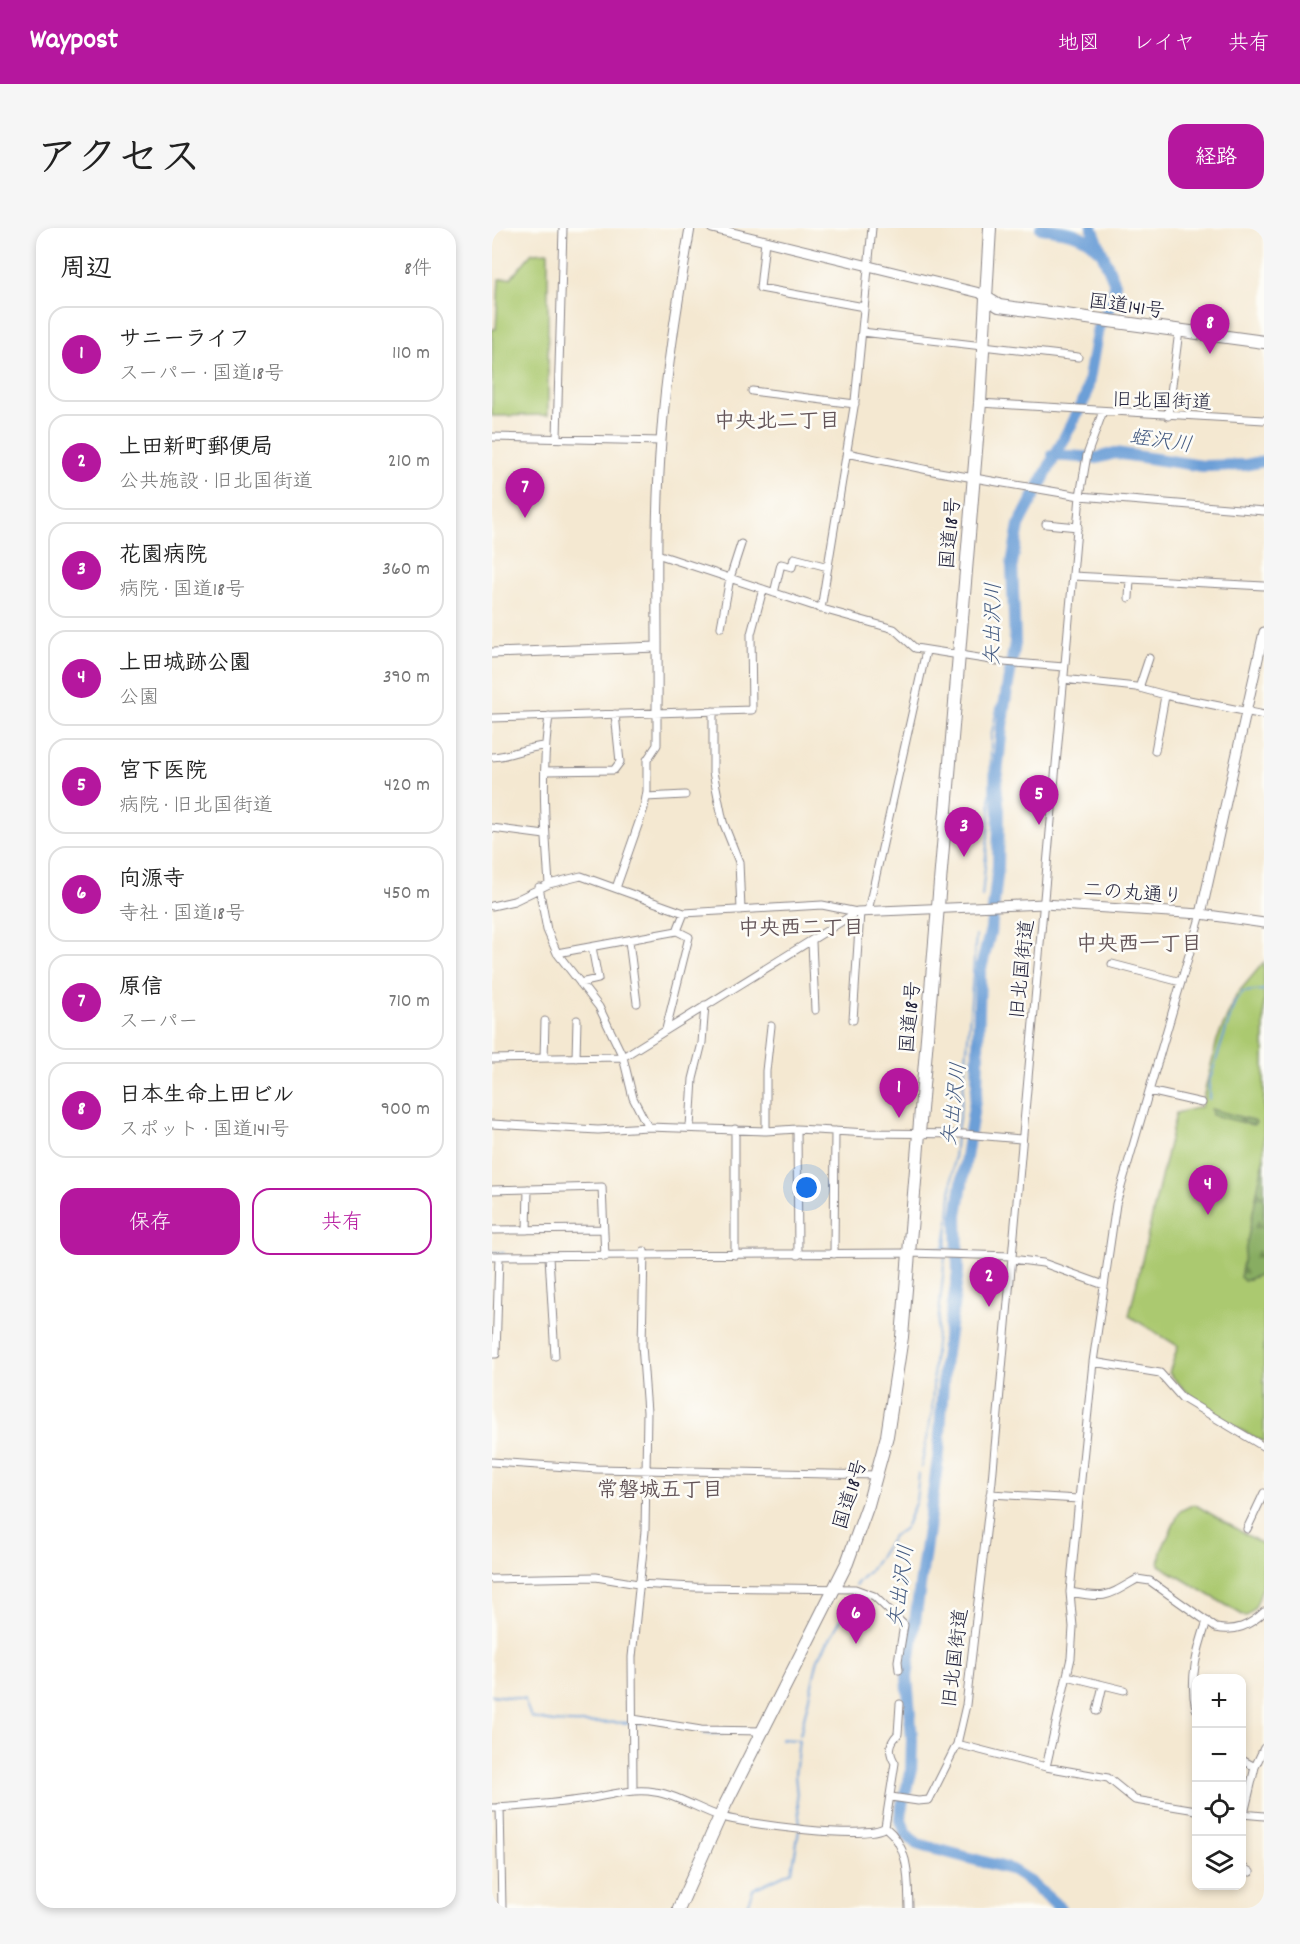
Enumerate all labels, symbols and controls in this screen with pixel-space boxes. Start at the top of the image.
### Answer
text: Waypost [30,22,118,62]
text: 地図 [1058,30,1100,60]
text: レイヤ [1133,30,1195,60]
text: 共有 [1228,30,1270,60]
button: 経路 [1168,124,1264,189]
text: アクセス [36,132,201,192]
text: 周辺 [60,252,112,289]
text: 8件 [404,256,432,284]
street label: 国道141号 [1086,289,1167,327]
pin: 8 [1190,304,1230,354]
text: サニーライフ [119,325,251,356]
text: 1 [79,340,84,368]
text: 110 m [392,340,430,368]
text: スーパー · 国道18号 [119,361,284,389]
street label: 旧北国街道 [1111,387,1212,419]
district label: 中央北二丁目 [714,408,840,438]
water label: 蛭沢川 [1127,424,1194,462]
text: 上田新町郵便局 [119,433,273,464]
text: 2 [77,448,86,476]
text: 210 m [388,448,430,476]
pin: 7 [506,468,544,518]
text: 公共施設 · 旧北国街道 [119,469,313,497]
street label: 国道18号 [935,496,969,571]
text: 花園病院 [119,541,207,572]
text: 3 [77,556,86,584]
text: 360 m [382,556,430,584]
text: 病院 · 国道18号 [119,577,245,605]
water label: 矢出沢川 [979,582,1011,666]
text: 上田城跡公園 [119,649,251,680]
text: 4 [77,664,86,692]
text: 390 m [383,664,430,692]
text: 公園 [119,685,159,713]
text: 宮下医院 [119,757,207,788]
text: 5 [77,772,86,800]
text: 420 m [384,772,430,800]
pin: 5 [1020,776,1058,825]
text: 病院 · 旧北国街道 [119,793,273,821]
pin: 3 [944,808,984,857]
text: 向源寺 [119,865,185,896]
street label: 二の丸通り [1082,878,1184,912]
text: 6 [77,880,86,908]
text: 450 m [383,880,430,908]
text: 寺社 · 国道18号 [119,901,245,929]
district label: 中央西二丁目 [738,915,864,945]
street label: 旧北国街道 [1005,918,1043,1021]
district label: 中央西一丁目 [1076,931,1202,961]
text: 原信 [119,973,163,1004]
street label: 国道18号 [895,980,929,1055]
text: 7 [78,988,85,1016]
text: 710 m [389,988,430,1016]
text: スーパー [119,1009,198,1037]
water label: 矢出沢川 [936,1061,976,1148]
pin: 1 [880,1068,918,1118]
text: 日本生命上田ビル [119,1081,295,1112]
text: 8 [77,1096,86,1124]
text: 900 m [381,1096,430,1124]
text: スポット · 国道141号 [119,1117,290,1145]
pin: 4 [1188,1166,1228,1215]
your location [792,1173,821,1202]
button: 保存 [60,1188,240,1255]
button: 共有 [252,1188,432,1255]
pin: 2 [970,1258,1008,1307]
street label: 国道18号 [828,1456,876,1534]
district label: 常磐城五丁目 [597,1477,723,1507]
water label: 矢出沢川 [882,1543,924,1630]
pin: 6 [836,1594,876,1644]
street label: 旧北国街道 [937,1607,977,1710]
map controls [1192,1674,1246,1890]
button: + [1192,1674,1246,1728]
button: − [1192,1728,1246,1782]
button: locate [1192,1782,1246,1836]
button: layers [1192,1836,1246,1890]

